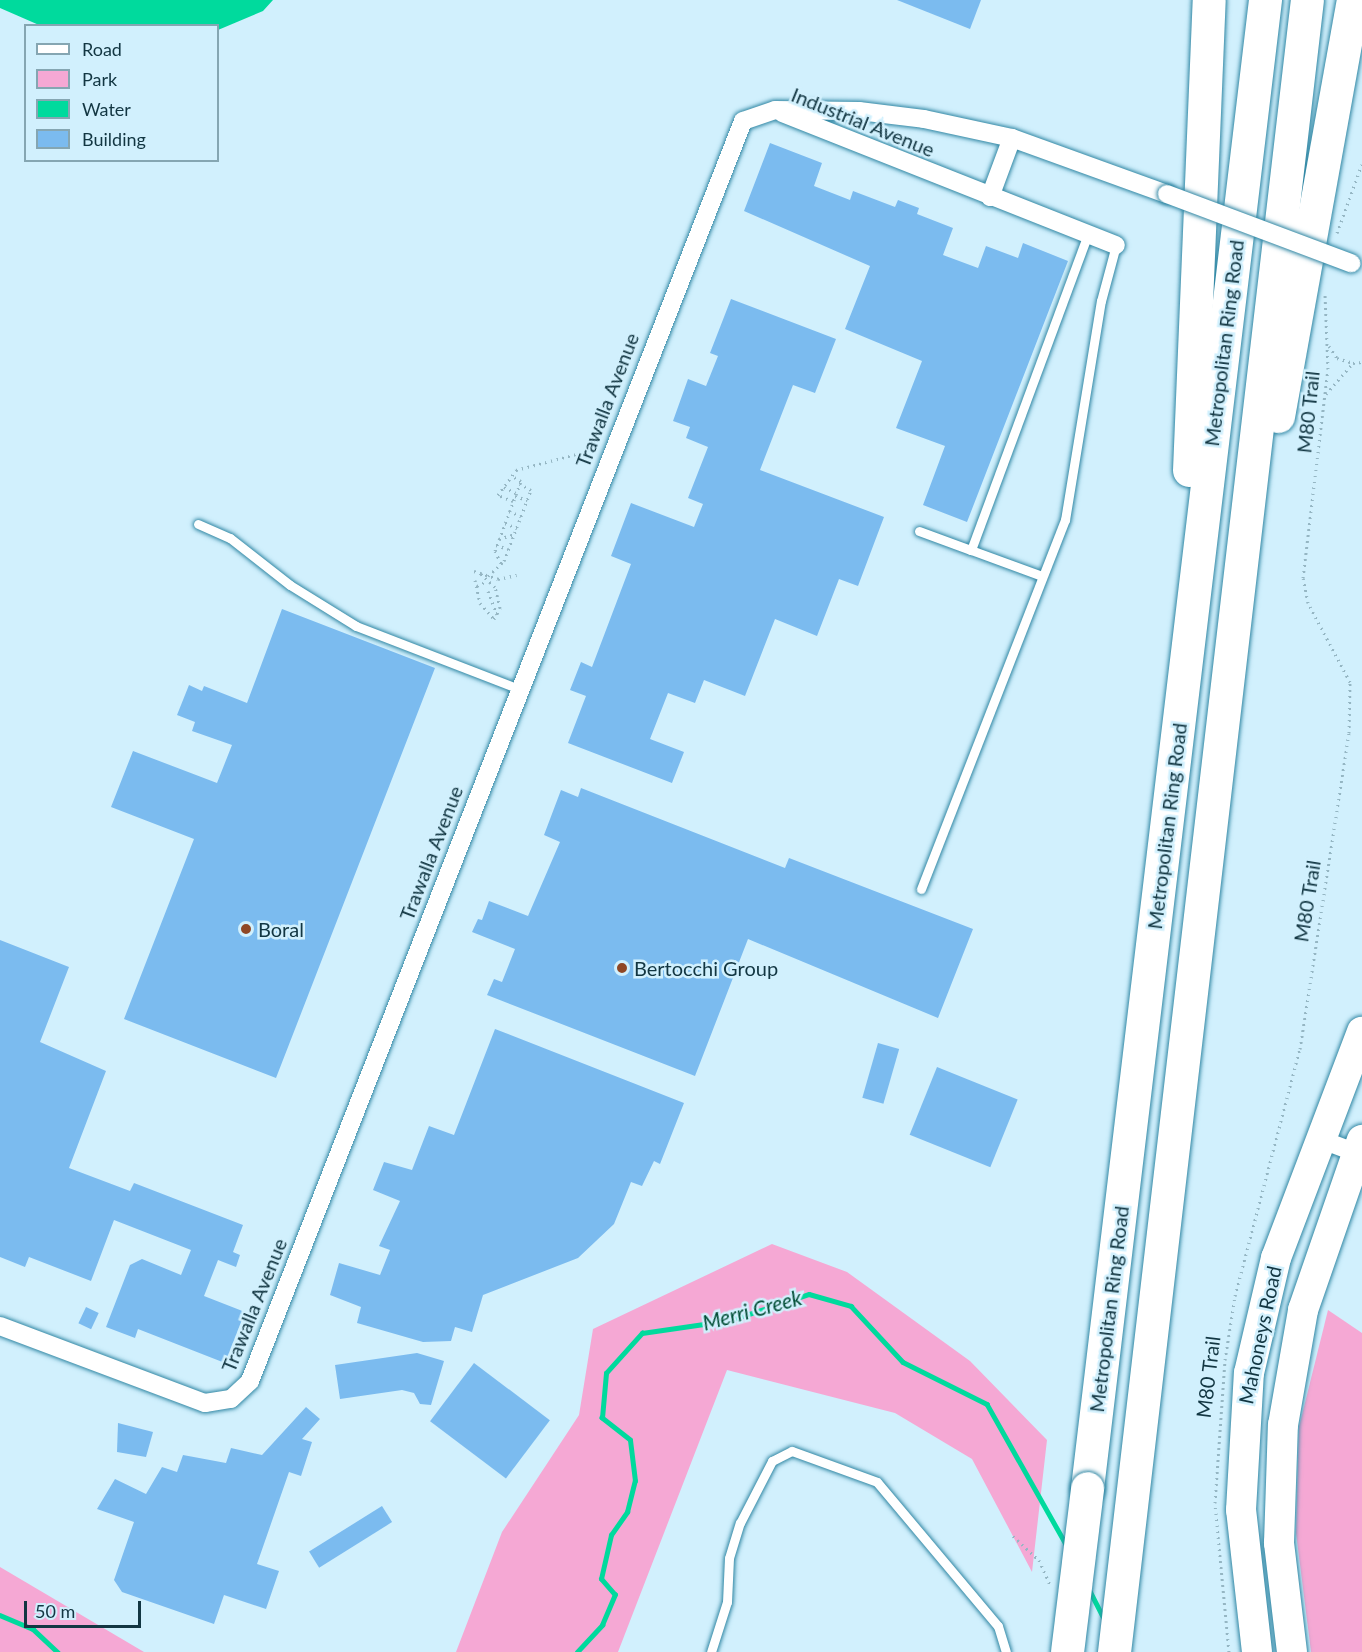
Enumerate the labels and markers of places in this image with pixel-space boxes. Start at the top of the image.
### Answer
place label: Boral [258,917,304,941]
marker: Boral [239,922,253,936]
place label: Bertocchi Group [634,956,778,980]
marker: Bertocchi Group [615,961,629,975]

